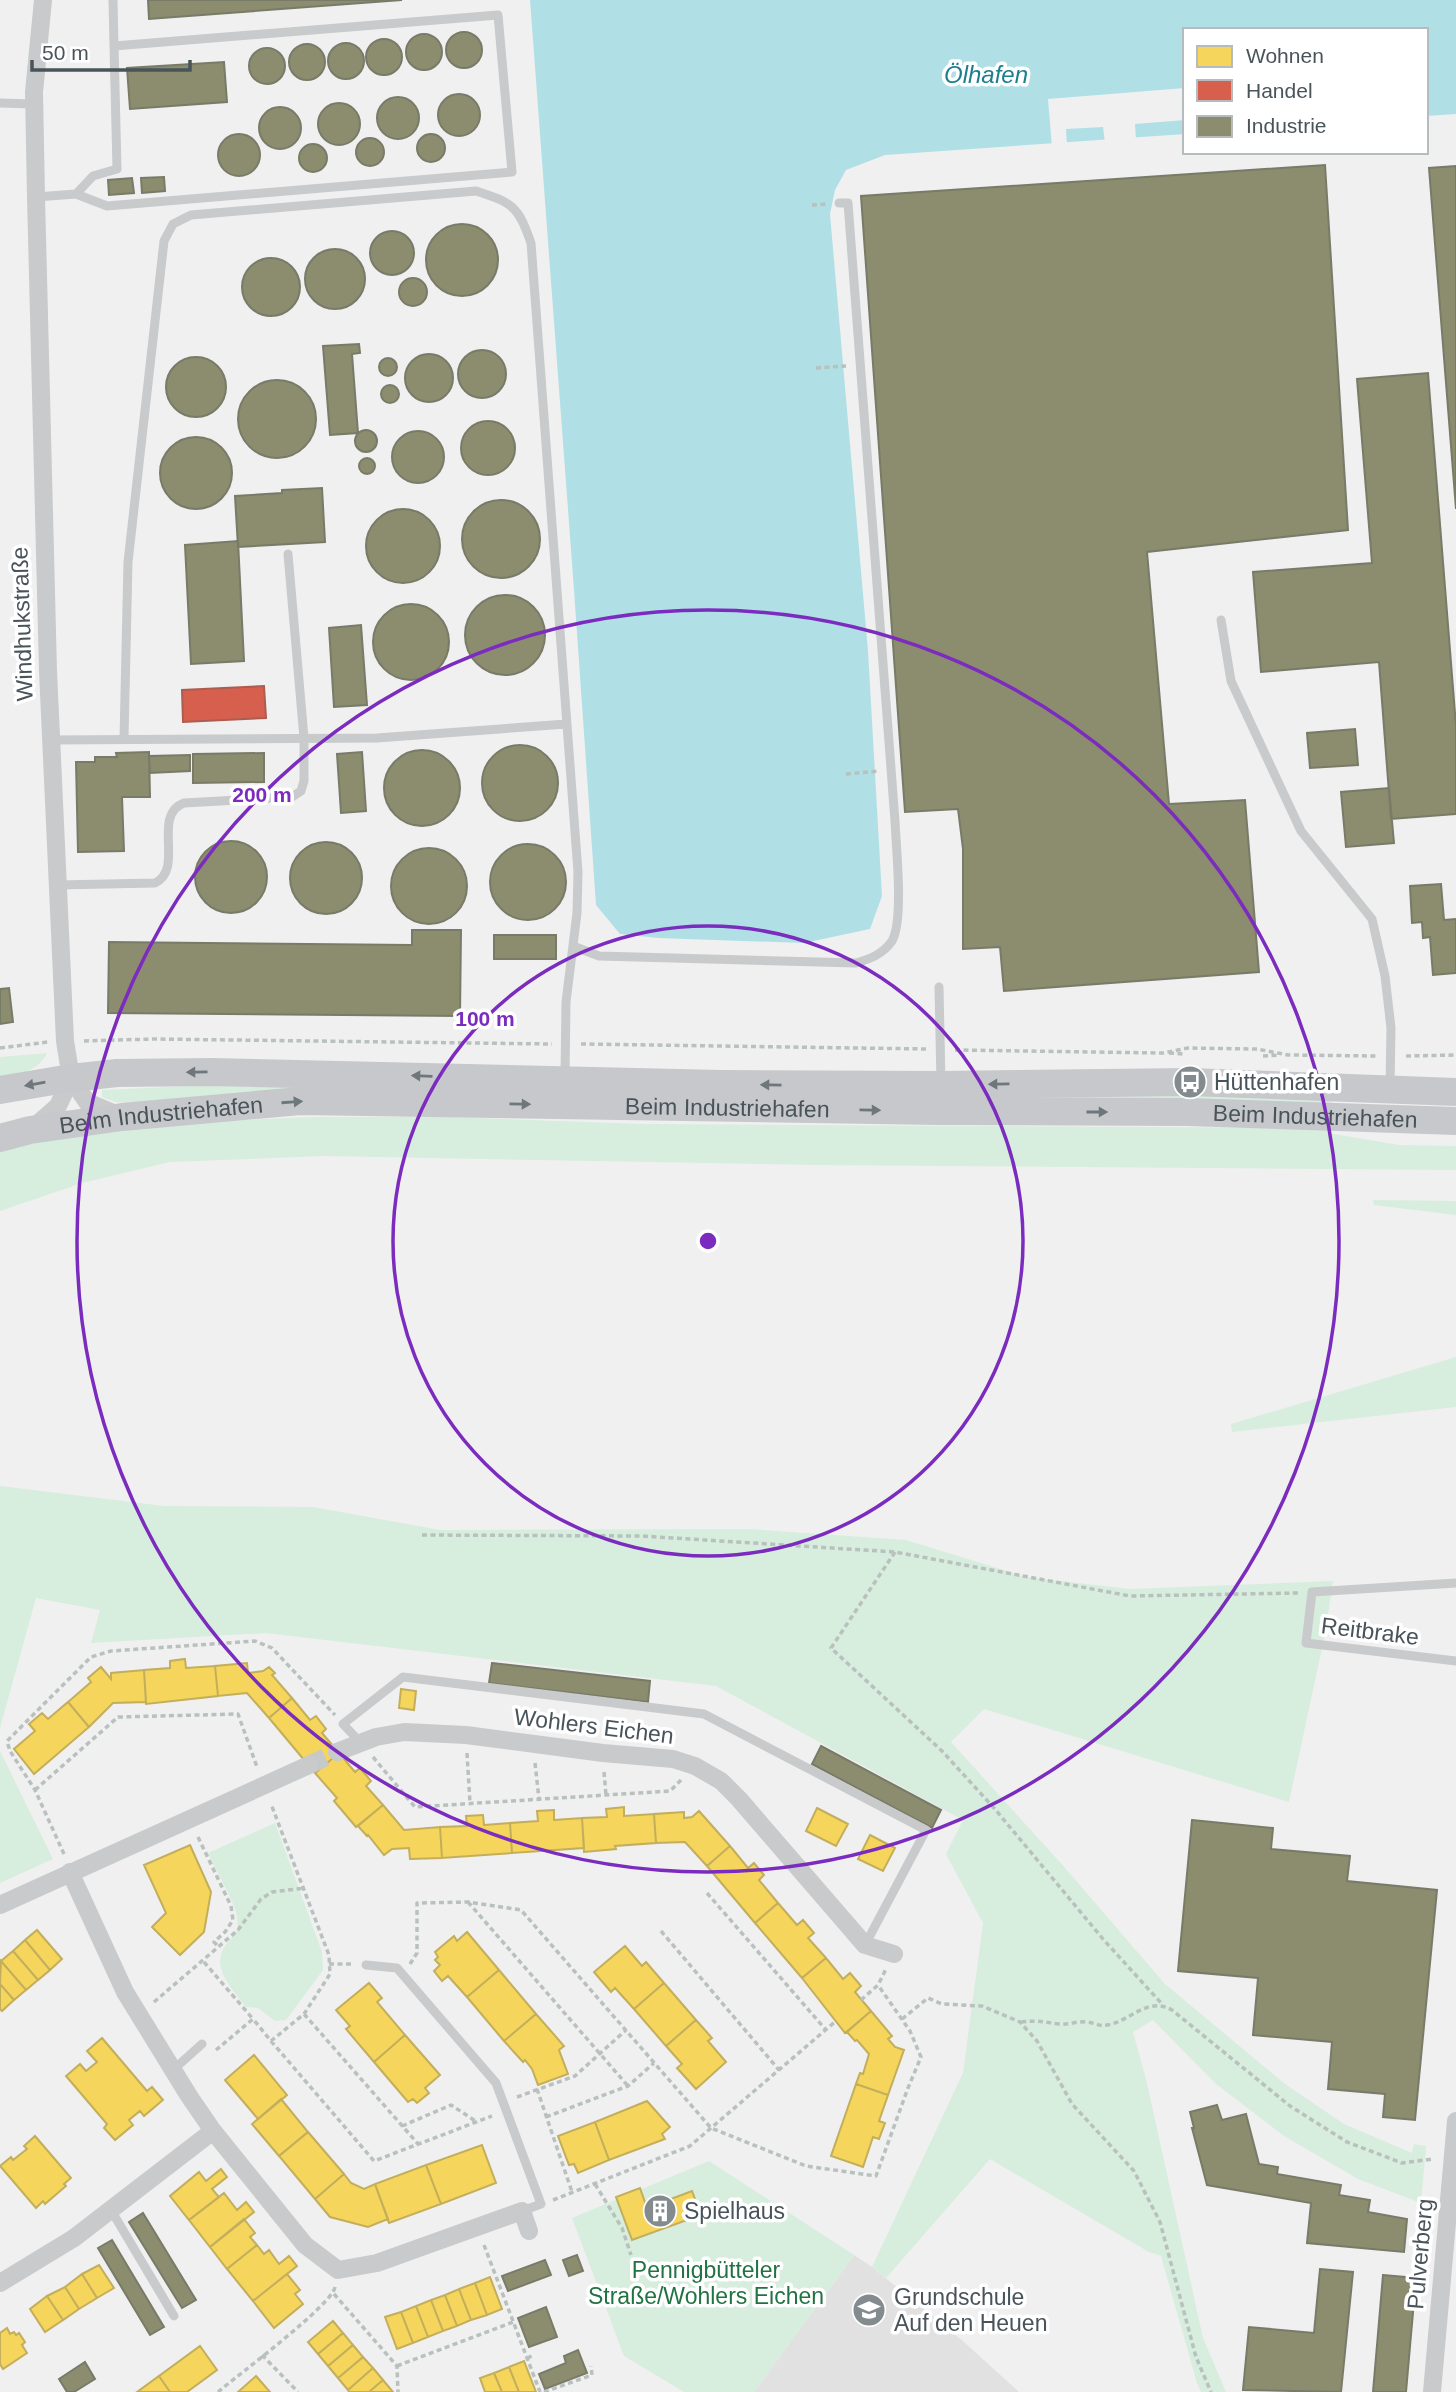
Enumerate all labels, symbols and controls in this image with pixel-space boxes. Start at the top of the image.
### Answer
scale bar [32,28,189,72]
legend [1183,28,1428,154]
text: 50 m [42,41,89,64]
text: Wohnen [1246,44,1324,67]
water label: Ölhafen [944,61,1028,88]
text: Handel [1246,79,1313,102]
text: Industrie [1246,114,1327,137]
street label: Windhukstraße [6,546,38,702]
text: 200 m [232,783,292,806]
text: 100 m [455,1007,515,1030]
bus stop icon: Hüttenhafen [1171,1063,1209,1101]
one-way arrow [186,1066,208,1078]
place label: Hüttenhafen [1214,1069,1339,1095]
one-way arrow [410,1071,432,1082]
one-way arrow [988,1078,1010,1090]
one-way arrow [24,1079,46,1090]
one-way arrow [760,1079,782,1091]
street label: Beim Industriehafen [58,1091,264,1139]
street label: Beim Industriehafen [625,1093,830,1122]
one-way arrow [281,1096,303,1107]
one-way arrow [509,1099,531,1110]
street label: Beim Industriehafen [1212,1100,1418,1133]
one-way arrow [859,1104,881,1116]
one-way arrow [1086,1106,1108,1118]
centre of rings [696,1229,720,1253]
street label: Reitbrake [1320,1612,1420,1650]
street label: Wohlers Eichen [513,1703,675,1749]
building icon: Spielhaus [641,2192,679,2230]
street label: Pulverberg [1402,2197,1438,2311]
place label: Spielhaus [684,2198,785,2224]
park label: Pennigbütteler Straße/Wohlers Eichen [588,2257,824,2309]
place label: Grundschule Auf den Heuen [894,2284,1047,2336]
school or university icon: Grundschule Auf den Heuen [850,2291,888,2329]

